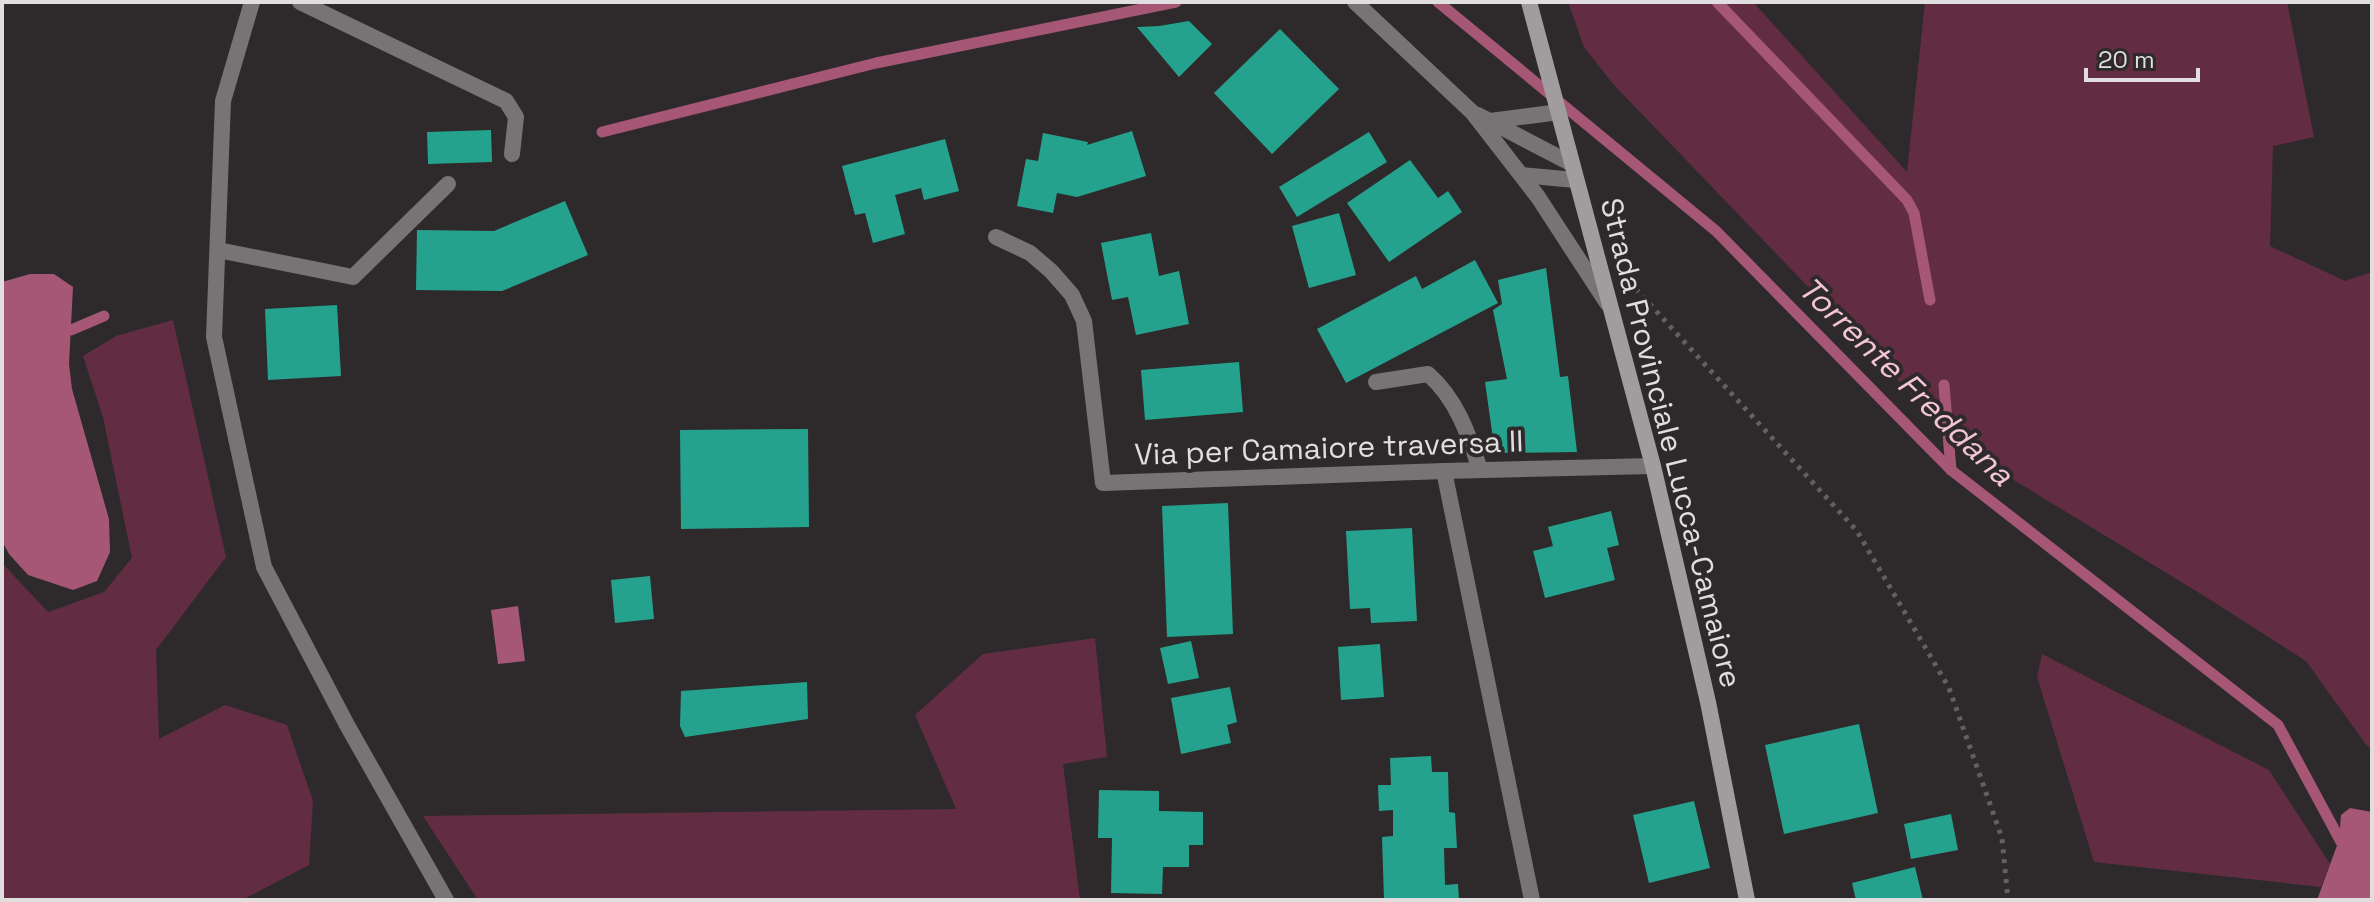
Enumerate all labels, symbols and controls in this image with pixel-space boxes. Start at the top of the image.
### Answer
scale bar [2086,32,2198,82]
text: 20 m [2098,44,2155,75]
street label: Strada Provinciale Lucca-Camaiore [1592,194,1751,692]
water label: Torrente Freddana [1790,268,2022,494]
street label: Via per Camaiore traversa II [1134,421,1524,474]

